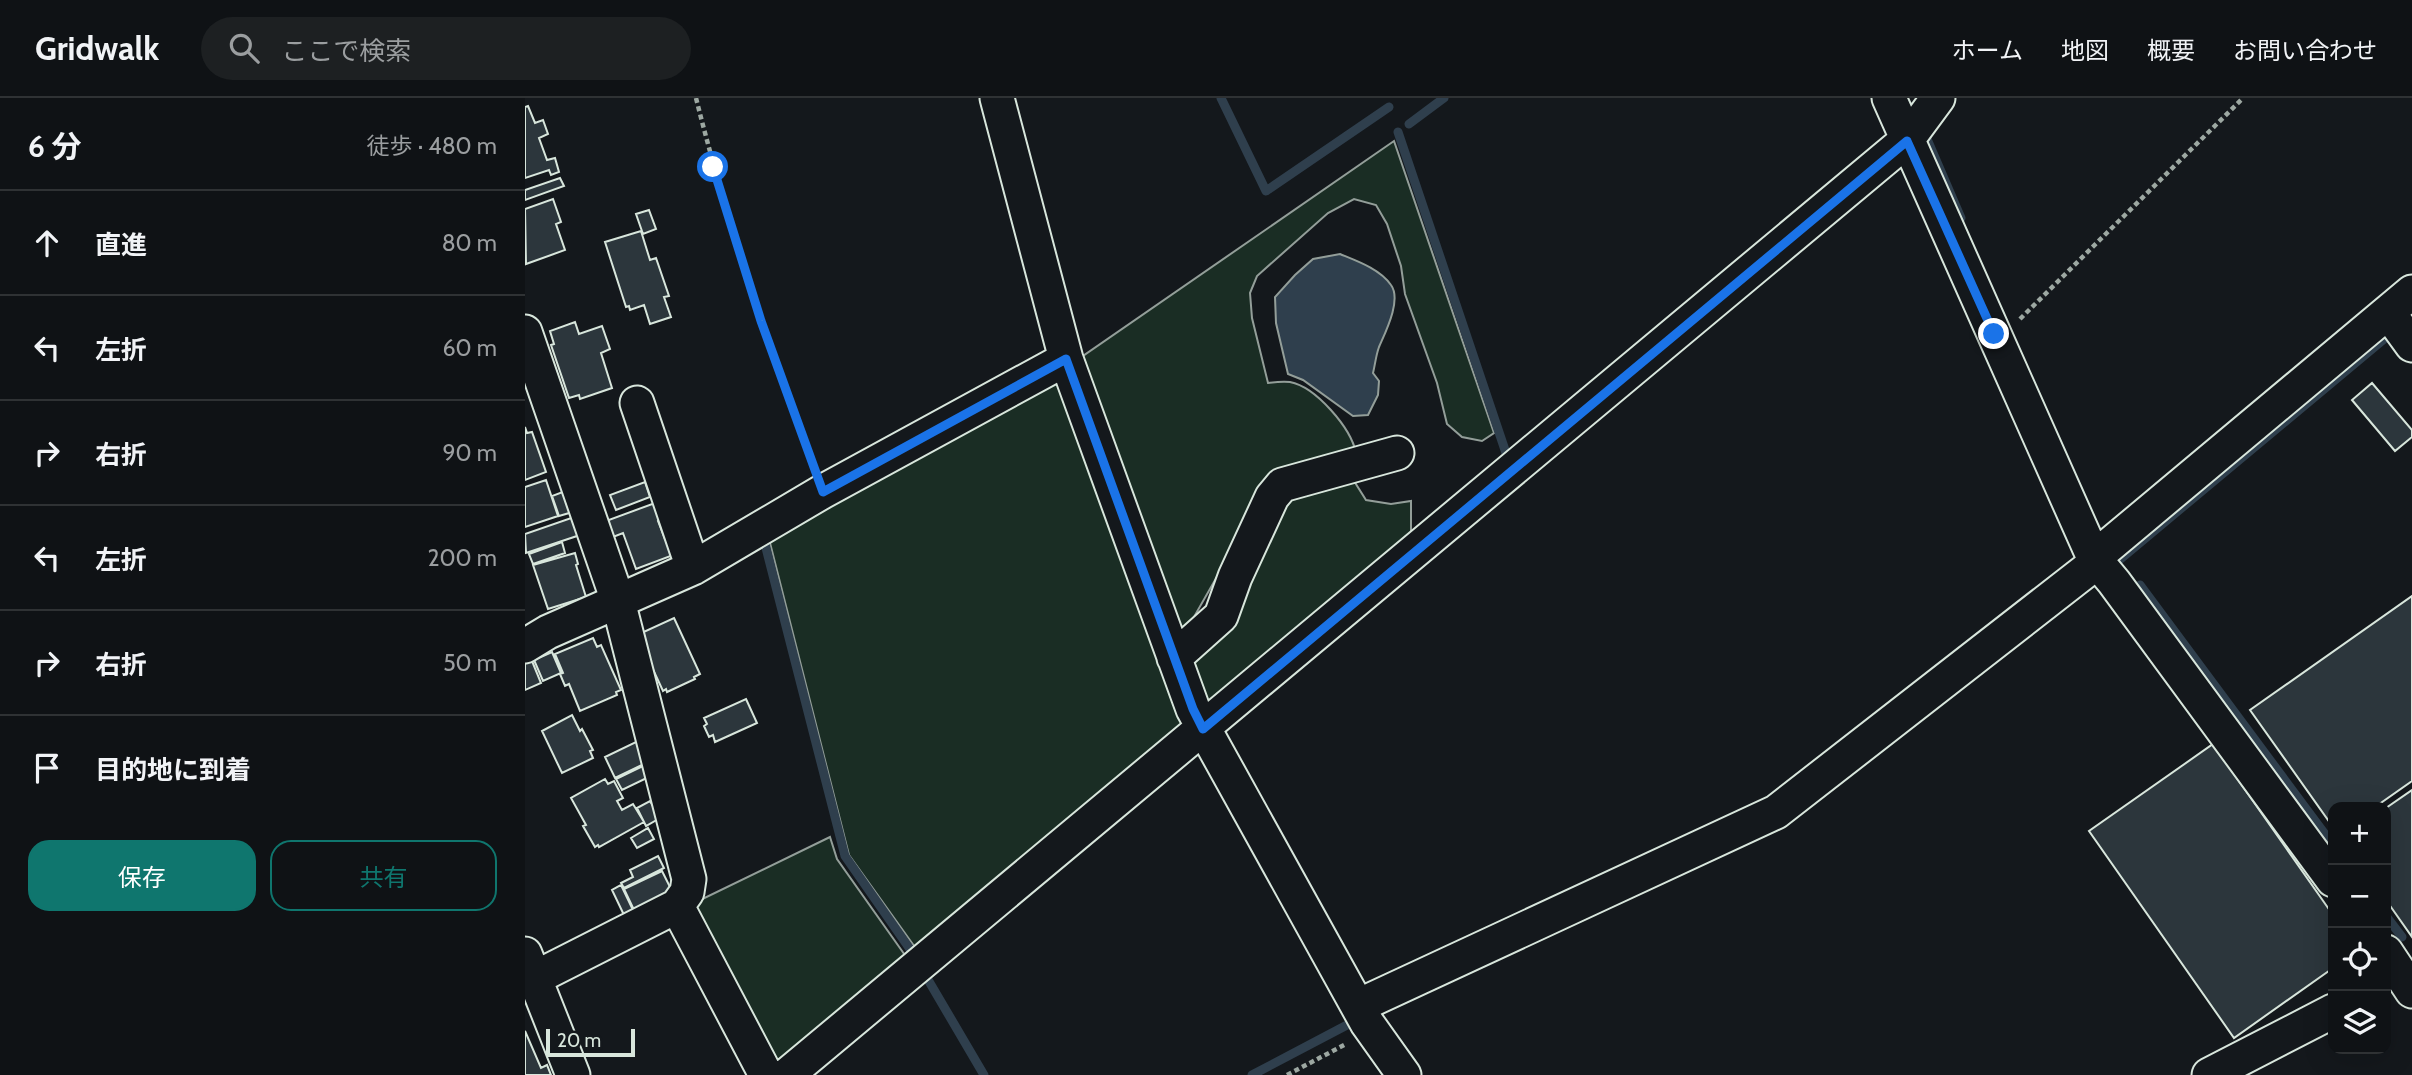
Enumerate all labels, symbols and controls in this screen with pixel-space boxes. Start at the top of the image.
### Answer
search box [201,17,691,80]
text: Gridwalk [35,28,159,68]
icon: search [225,29,263,67]
text: ここで検索 [281,35,411,67]
text: ホーム [1952,36,2023,65]
text: 地図 [2061,36,2109,65]
text: 概要 [2147,36,2195,65]
text: お問い合わせ [2233,36,2377,65]
text: 6 分 [28,128,82,165]
text: 徒歩 · 480 m [367,132,497,160]
route start [697,151,728,182]
icon: ahead [28,224,66,262]
text: 直進 [95,229,147,261]
text: 80 m [442,229,497,257]
route end [1978,318,2009,349]
icon: left [28,329,66,367]
text: 左折 [95,334,147,366]
text: 60 m [443,334,497,362]
icon: right [28,434,66,472]
text: 右折 [95,439,147,471]
text: 90 m [443,439,497,467]
icon: left [28,539,66,577]
text: 左折 [95,544,147,576]
text: 200 m [427,544,497,572]
icon: right [28,644,66,682]
text: 右折 [95,649,147,681]
text: 50 m [443,649,497,677]
icon: arrive [28,749,66,787]
text: 目的地に到着 [95,754,251,786]
map controls [2328,802,2391,1054]
button: + [2328,802,2391,865]
button: 保存 [28,840,256,911]
button: 共有 [270,840,497,911]
button: − [2328,865,2391,928]
button: locate [2328,928,2391,991]
button: layers [2328,991,2391,1054]
scale bar [546,1026,635,1058]
text: 20 m [557,1029,601,1052]

